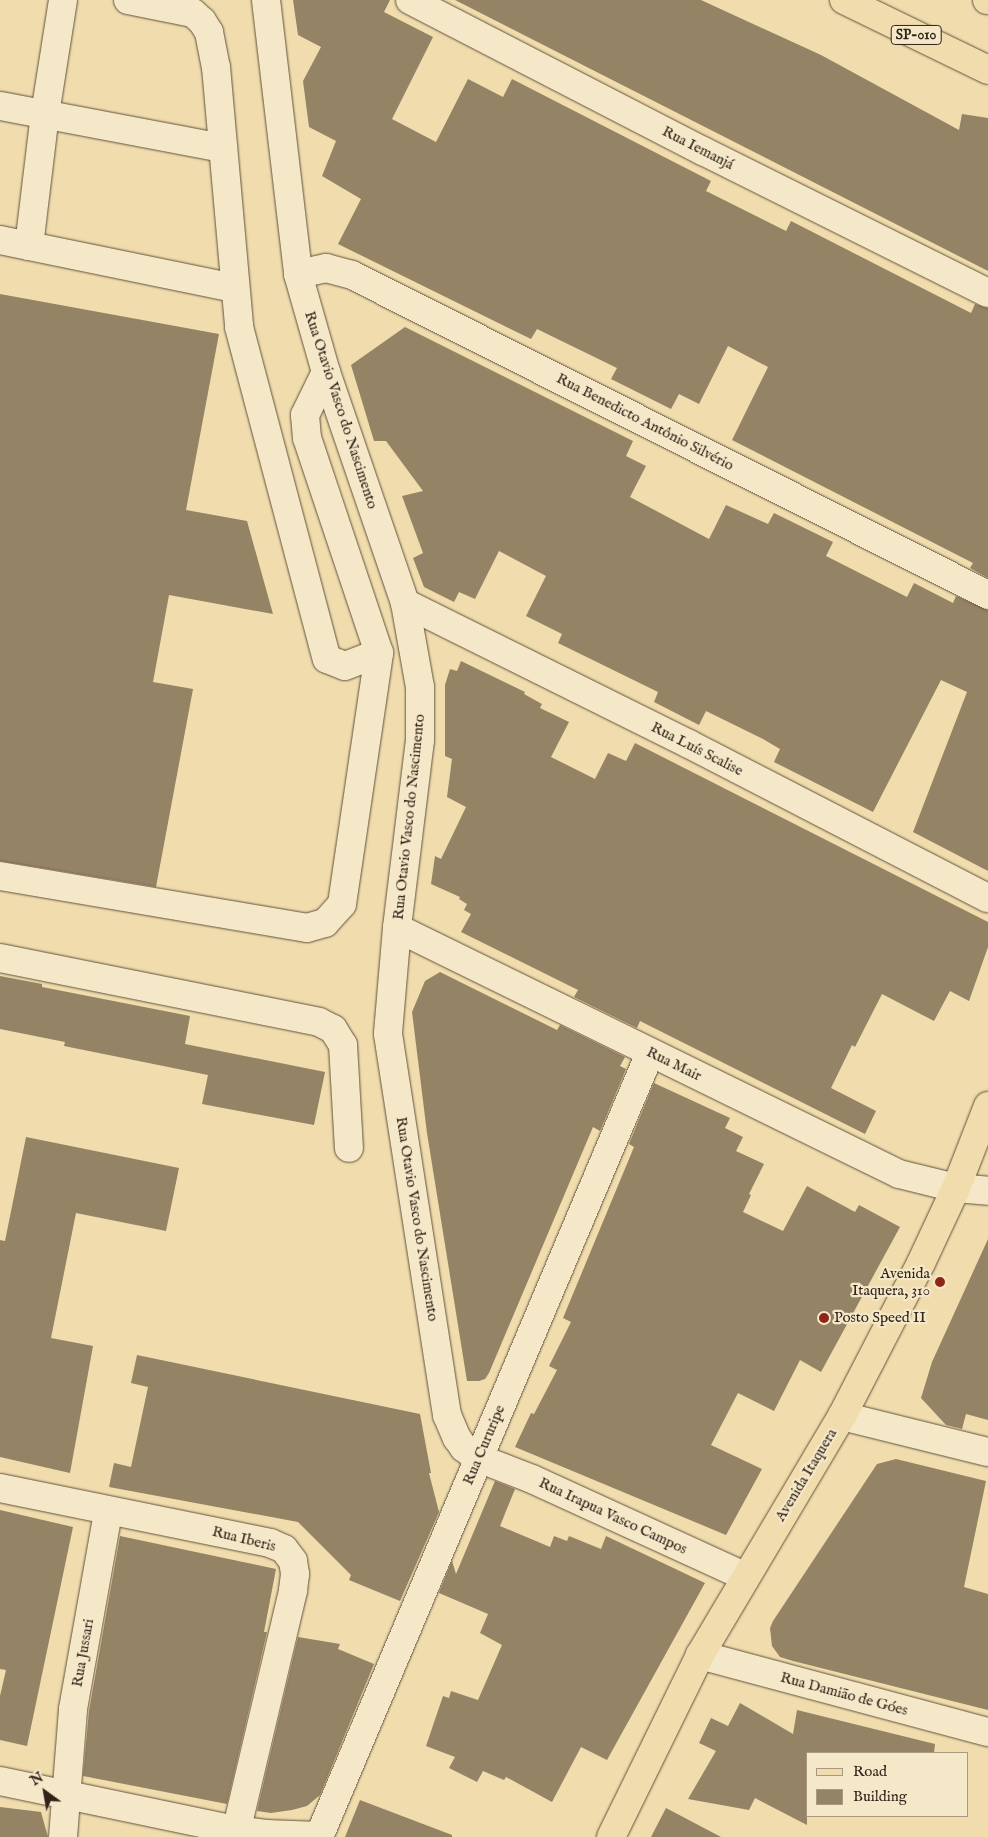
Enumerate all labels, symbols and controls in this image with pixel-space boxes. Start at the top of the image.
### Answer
road number: SP-010 [890,24,942,46]
street label: Rua Iemanjá [659,122,737,174]
street label: Rua Otavio Vasco do Nascimento [300,309,382,511]
street label: Rua Benedicto Antônio Silvério [553,369,737,475]
street label: Rua Otavio Vasco do Nascimento [389,713,429,921]
street label: Rua Luís Scalise [648,718,746,780]
street label: Rua Mair [644,1043,704,1085]
street label: Rua Otavio Vasco do Nascimento [392,1115,442,1323]
place label: Avenida Itaquera, 310 [852,1264,930,1299]
marker: Avenida Itaquera, 310 [934,1276,946,1288]
place label: Posto Speed II [834,1309,926,1327]
marker: Posto Speed II [818,1312,830,1324]
street label: Rua Cururipe [459,1402,509,1488]
street label: Avenida Itaquera [771,1425,841,1525]
street label: Rua Irapua Vasco Campos [536,1474,690,1558]
street label: Rua Iberis [210,1522,278,1556]
street label: Rua Jussari [68,1618,98,1688]
street label: Rua Damião de Góes [778,1668,910,1720]
legend [806,1752,968,1817]
text: Road [853,1762,887,1781]
north arrow [20,1767,70,1817]
text: N [27,1768,47,1790]
text: Building [853,1787,907,1806]

